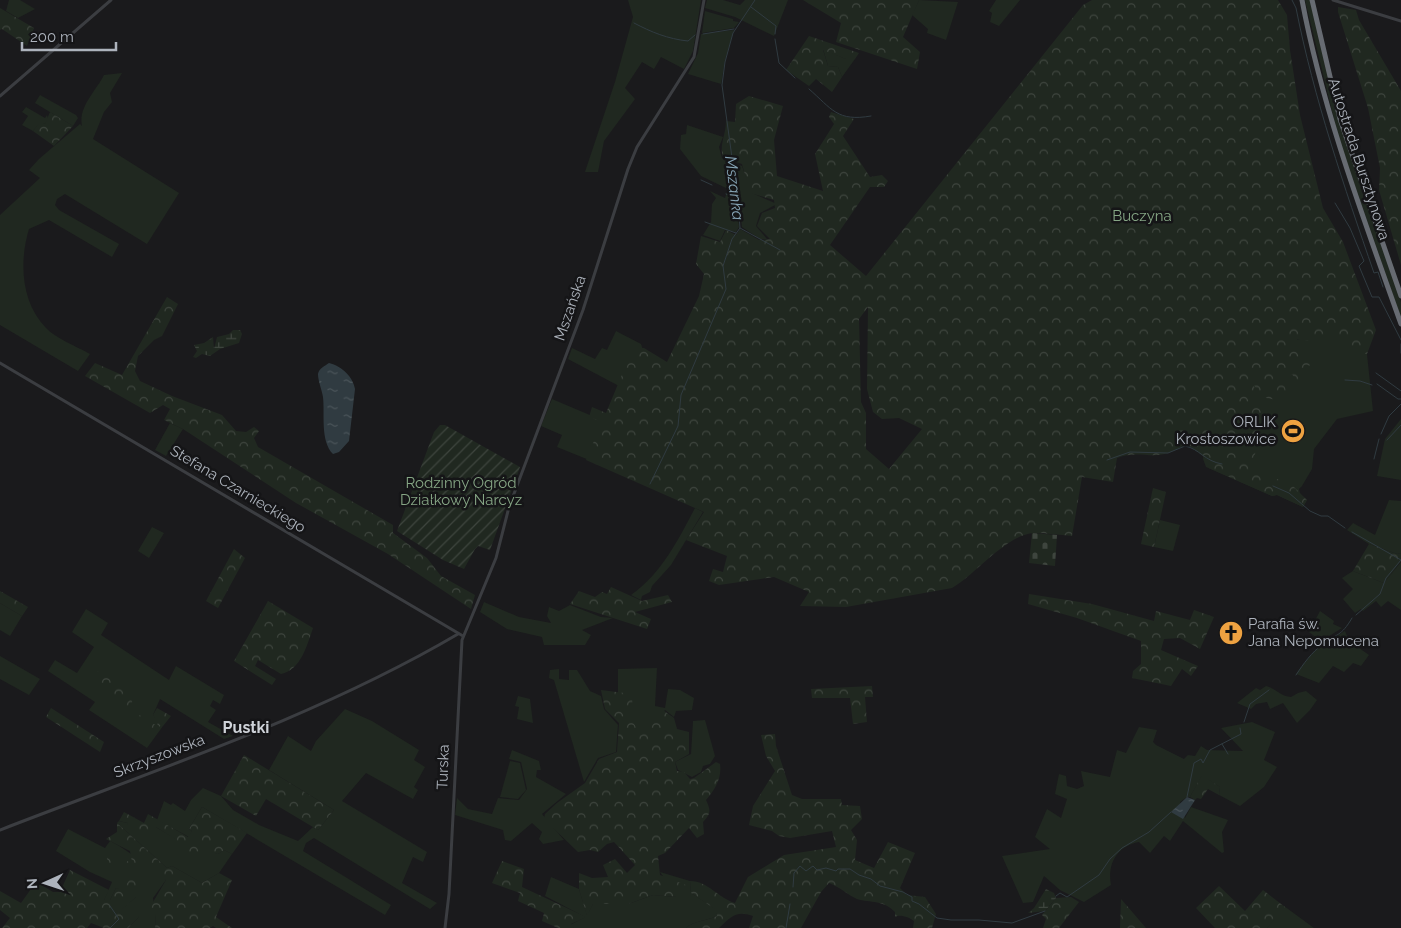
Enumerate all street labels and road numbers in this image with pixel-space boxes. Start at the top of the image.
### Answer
street label: Autostrada Bursztynowa [1324,76,1394,242]
street label: Mszańska [550,273,590,343]
street label: Stefana Czarnieckiego [167,441,309,537]
street label: Skrzyszowska [111,730,207,782]
street label: Turska [433,744,453,790]

